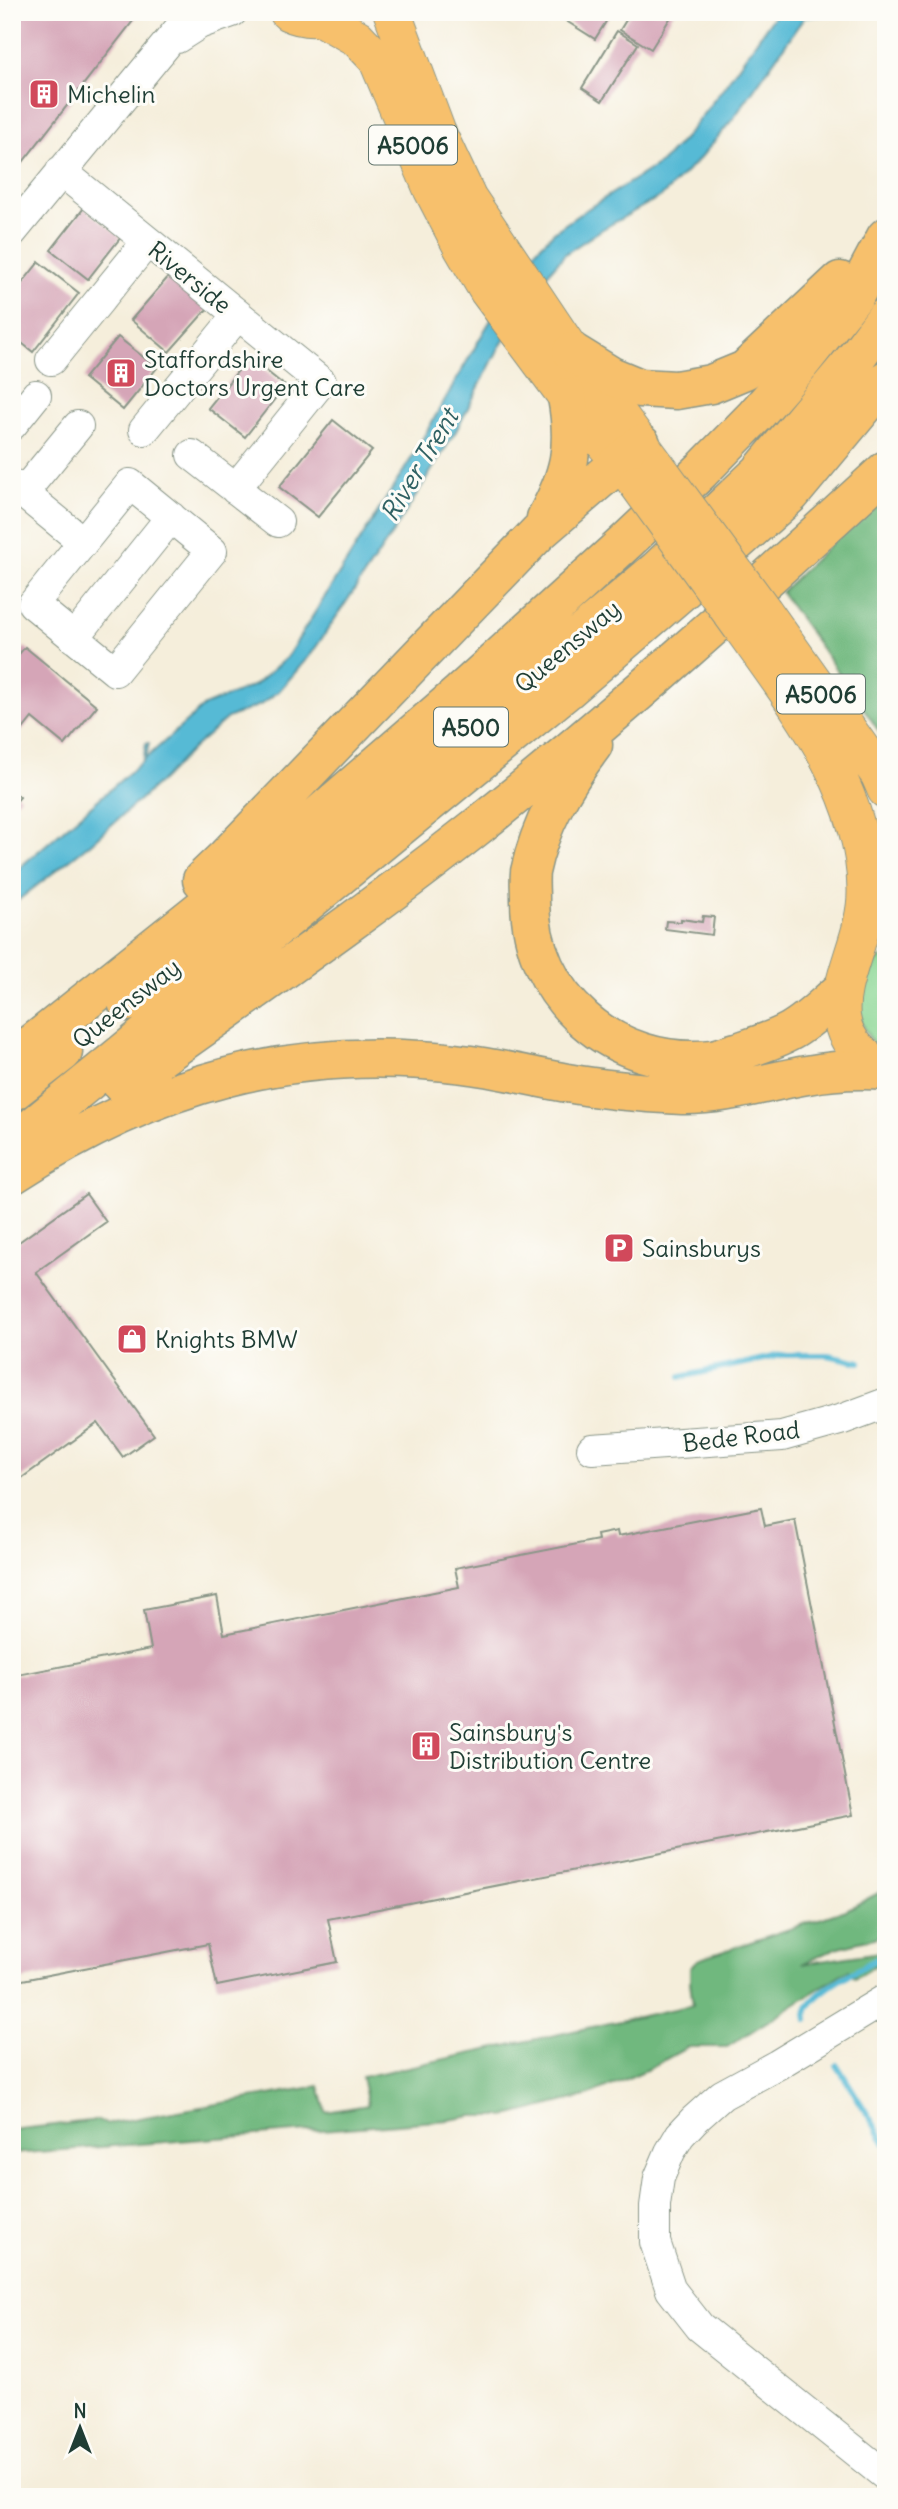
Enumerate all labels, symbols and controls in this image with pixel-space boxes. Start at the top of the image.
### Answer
building icon: Michelin [27,77,61,111]
place label: Michelin [67,79,155,109]
road number: A5006 [369,126,457,164]
street label: Riverside [142,234,238,320]
place label: Staffordshire Doctors Urgent Care [144,344,366,402]
building icon: Staffordshire Doctors Urgent Care [104,356,138,390]
water label: River Trent [373,400,467,527]
street label: Queensway [508,593,626,699]
road number: A5006 [777,674,865,714]
road number: A500 [434,708,508,747]
street label: Queensway [66,952,186,1054]
parking icon: Sainsburys [602,1231,636,1265]
place label: Sainsburys [642,1233,761,1263]
shop icon: Knights BMW [115,1322,149,1356]
place label: Knights BMW [155,1324,298,1354]
street label: Bede Road [681,1414,801,1458]
place label: Sainsbury's Distribution Centre [449,1717,651,1775]
building icon: Sainsbury's Distribution Centre [409,1729,443,1763]
north arrow [46,2394,116,2464]
text: N [73,2399,87,2423]

